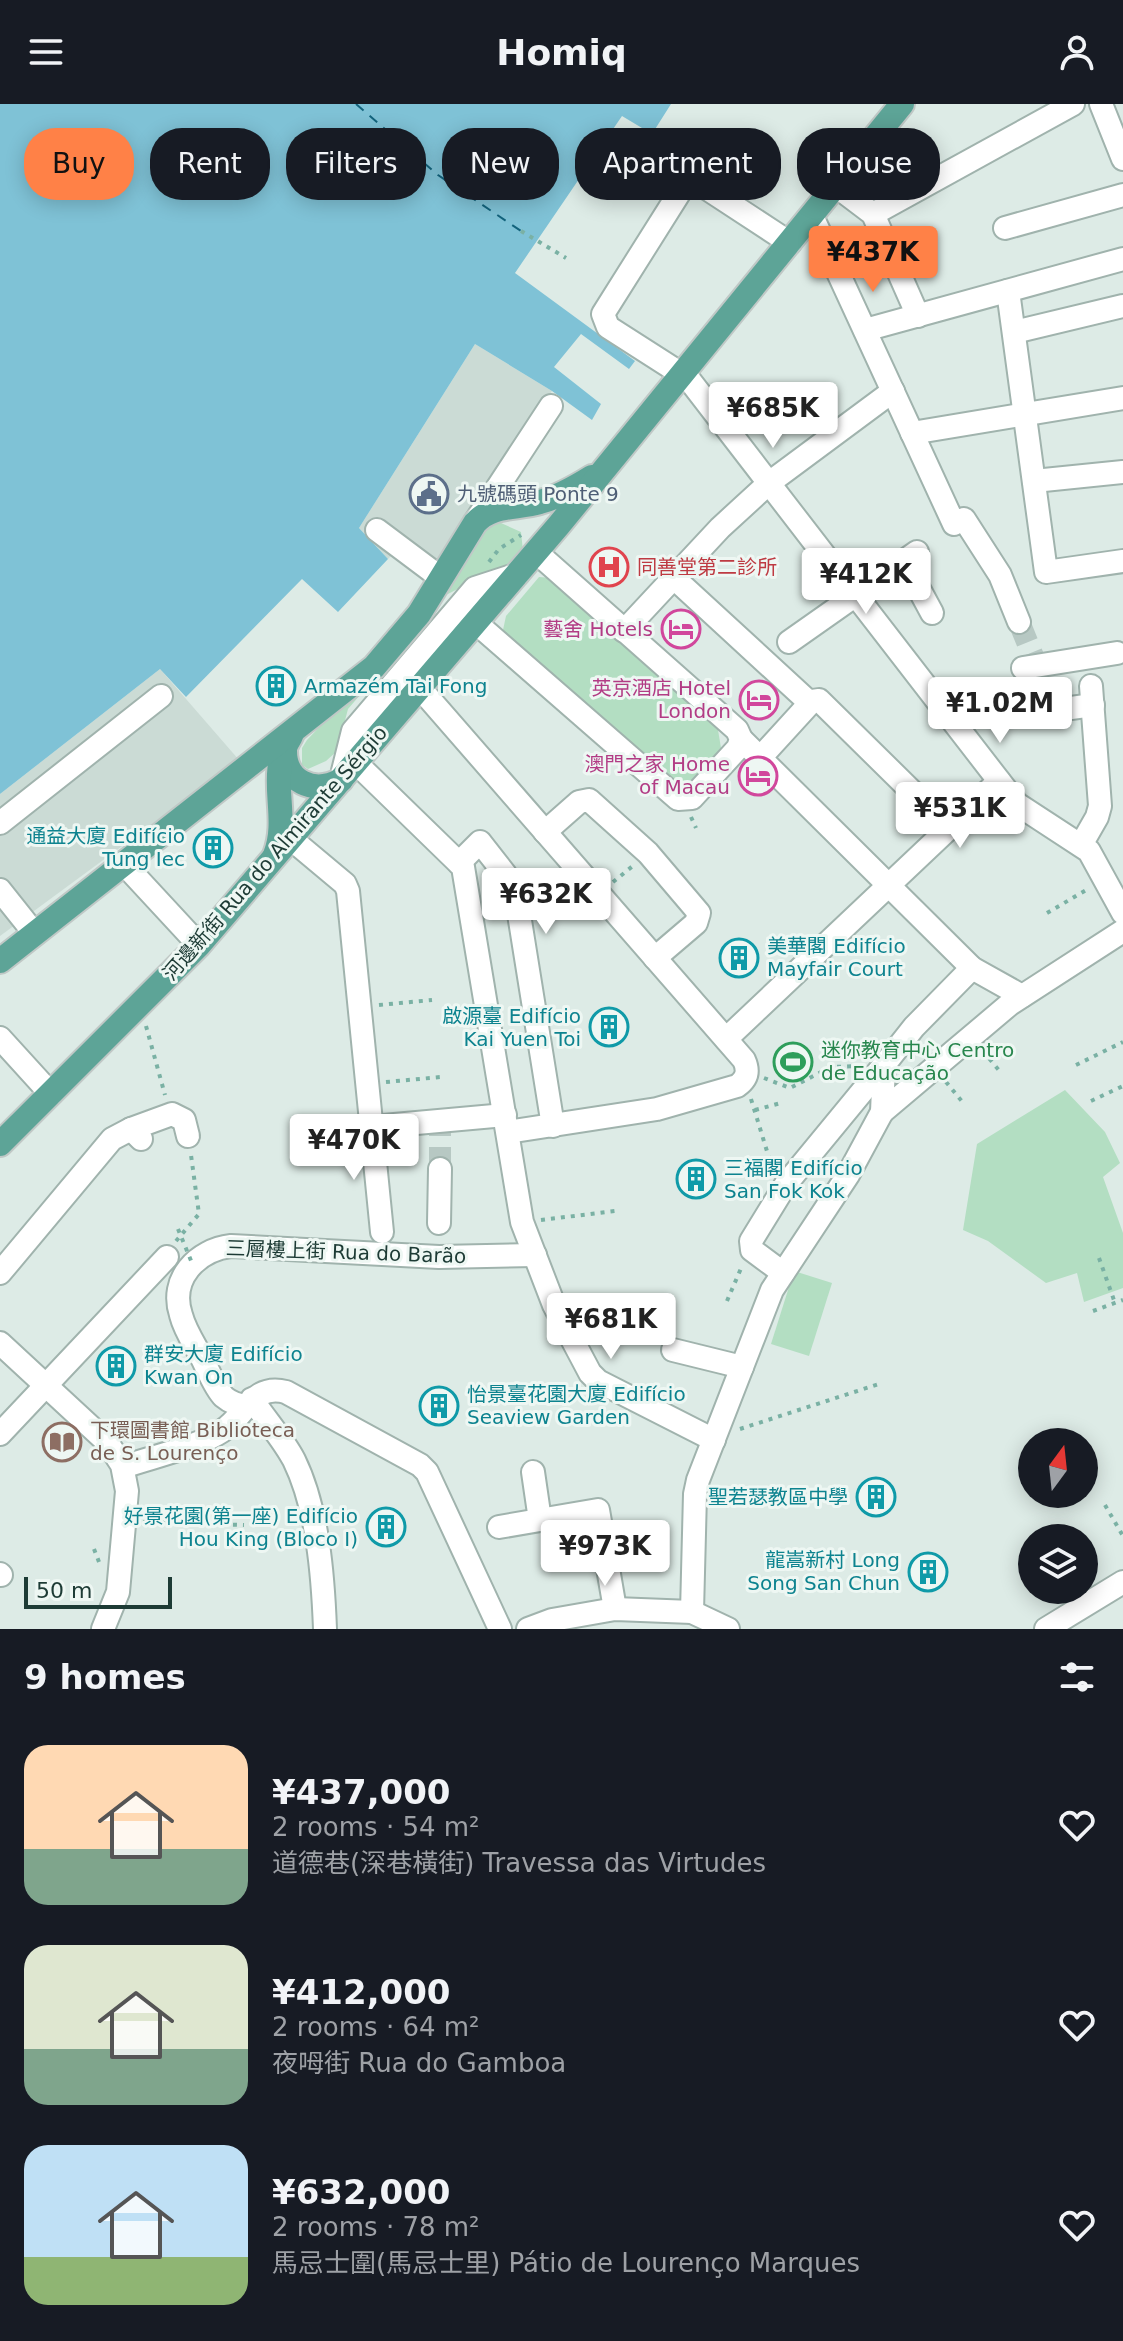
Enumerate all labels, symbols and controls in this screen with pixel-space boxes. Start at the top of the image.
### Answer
icon: menu [24,30,68,74]
icon: person [1055,30,1099,74]
text: Homiq [496,32,627,73]
chip: Buy [24,128,134,200]
chip: Rent [150,128,270,200]
chip: Filters [286,128,426,200]
chip: New [442,128,559,200]
chip: Apartment [575,128,781,200]
chip: House [797,128,940,200]
pin: ¥437K [817,226,929,294]
text: ¥437K [827,237,919,267]
pin: ¥685K [717,382,829,450]
text: ¥685K [727,393,819,423]
public building icon: 九號碼頭 Ponte 9 [408,473,450,515]
place label: 九號碼頭 Ponte 9 [457,482,619,506]
hospital icon: 同善堂第二診所 [588,546,630,588]
pin: ¥412K [810,548,922,616]
place label: 同善堂第二診所 [637,555,777,579]
text: ¥412K [820,559,912,589]
hotel icon: 藝舍 Hotels [660,608,702,650]
place label: 藝舍 Hotels [543,617,653,641]
building icon: Armazém Tai Fong [255,665,297,707]
place label: Armazém Tai Fong [304,674,487,698]
place label: 英京酒店 Hotel London [592,676,731,723]
pin: ¥1.02M [935,677,1065,745]
hotel icon: 英京酒店 Hotel London [738,679,780,721]
text: ¥1.02M [946,688,1054,718]
street label: 河邊新街 Rua do Almirante Sérgio [158,721,392,985]
place label: 澳門之家 Home of Macau [585,752,730,799]
hotel icon: 澳門之家 Home of Macau [737,755,779,797]
pin: ¥531K [904,782,1016,850]
text: ¥531K [914,793,1006,823]
place label: 通益大廈 Edifício Tung Iec [26,824,185,871]
building icon: 通益大廈 Edifício Tung Iec [192,827,234,869]
pin: ¥632K [490,868,602,936]
text: ¥632K [500,879,592,909]
place label: 美華閣 Edifício Mayfair Court [767,934,906,981]
building icon: 美華閣 Edifício Mayfair Court [718,937,760,979]
place label: 啟源臺 Edifício Kai Yuen Toi [442,1004,581,1051]
building icon: 啟源臺 Edifício Kai Yuen Toi [588,1006,630,1048]
place label: 迷你教育中心 Centro de Educação [821,1038,1014,1085]
sports icon: 迷你教育中心 Centro de Educação [772,1041,814,1083]
pin: ¥470K [298,1114,410,1182]
text: ¥470K [308,1125,400,1155]
place label: 三福閣 Edifício San Fok Kok [724,1156,863,1203]
building icon: 三福閣 Edifício San Fok Kok [675,1158,717,1200]
street label: 三層樓上街 Rua do Barão [225,1236,467,1268]
pin: ¥681K [555,1293,667,1361]
text: ¥681K [565,1304,657,1334]
place label: 群安大廈 Edifício Kwan On [144,1342,303,1389]
building icon: 群安大廈 Edifício Kwan On [95,1345,137,1387]
place label: 怡景臺花園大廈 Edifício Seaview Garden [467,1382,686,1429]
building icon: 怡景臺花園大廈 Edifício Seaview Garden [418,1385,460,1427]
place label: 下環圖書館 Biblioteca de S. Lourenço [90,1418,295,1465]
library icon: 下環圖書館 Biblioteca de S. Lourenço [41,1421,83,1463]
north arrow [1018,1428,1098,1508]
map controls [1018,1428,1098,1604]
building icon: 聖若瑟教區中學 [855,1476,897,1518]
place label: 聖若瑟教區中學 [708,1485,848,1509]
place label: 好景花園(第一座) Edifício Hou King (Bloco I) [124,1504,358,1551]
building icon: 好景花園(第一座) Edifício Hou King (Bloco I) [365,1506,407,1548]
pin: ¥973K [549,1520,661,1588]
button: layers [1018,1524,1098,1604]
text: ¥973K [559,1531,651,1561]
place label: 龍嵩新村 Long Song San Chun [747,1548,900,1595]
building icon: 龍嵩新村 Long Song San Chun [907,1551,949,1593]
scale bar [24,1573,172,1609]
text: 50 m [36,1578,92,1603]
icon: filters [1055,1655,1099,1699]
text: 9 homes [24,1657,186,1697]
text: ¥437,000 [272,1772,451,1812]
icon: home [88,1777,184,1873]
icon: heart [1055,1803,1099,1847]
text: 2 rooms · 54 m² [272,1812,480,1842]
text: 道德巷(深巷橫街) Travessa das Virtudes [272,1848,766,1878]
text: ¥412,000 [272,1972,451,2012]
icon: home [88,1977,184,2073]
icon: heart [1055,2003,1099,2047]
text: 2 rooms · 64 m² [272,2012,480,2042]
text: 夜呣街 Rua do Gamboa [272,2048,566,2078]
text: ¥632,000 [272,2172,451,2212]
icon: home [88,2177,184,2273]
icon: heart [1055,2203,1099,2247]
text: 2 rooms · 78 m² [272,2212,480,2242]
text: 馬忌士圍(馬忌士里) Pátio de Lourenço Marques [272,2248,860,2278]

